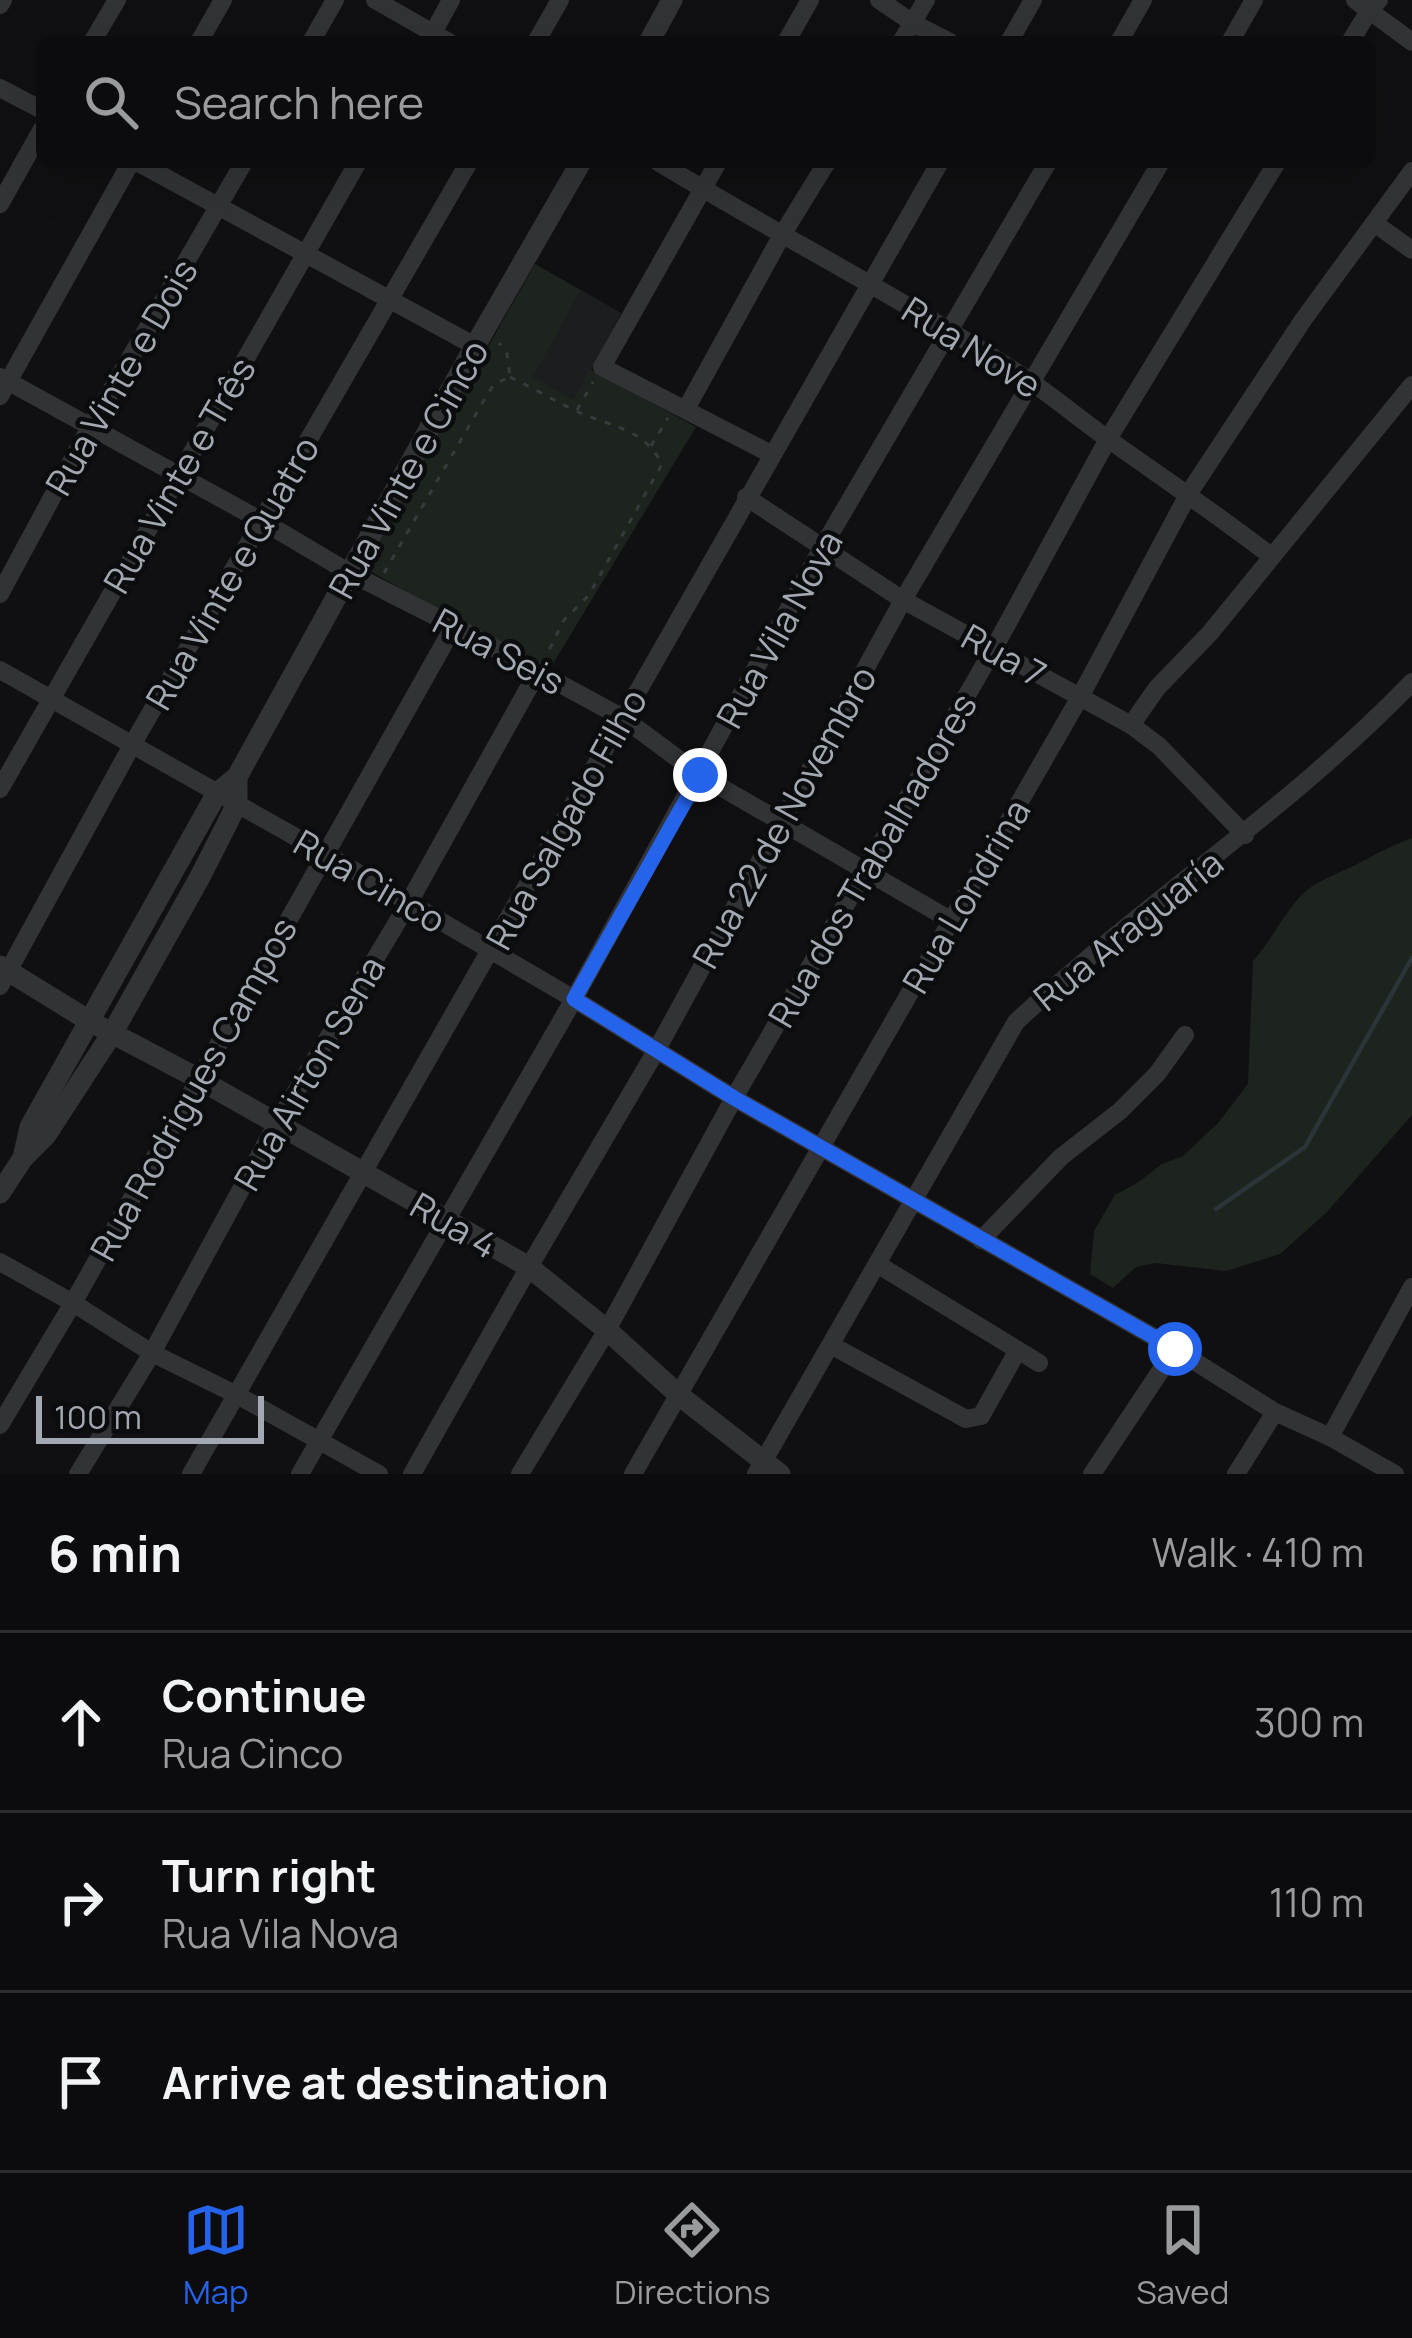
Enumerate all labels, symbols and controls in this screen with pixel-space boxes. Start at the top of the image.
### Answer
search box [36,36,1376,168]
icon: search [78,69,144,135]
text: Search here [174,71,424,133]
street label: Rua Vinte e Dois [34,250,208,504]
street label: Rua Nove [893,285,1051,409]
street label: Rua Vinte e Cinco [317,331,499,607]
street label: Rua Vinte e Três [92,348,266,602]
street label: Rua Vinte e Quatro [134,427,330,719]
street label: Rua Vila Nova [705,521,853,737]
street label: Rua Seis [425,596,573,706]
street label: Rua 7 [953,612,1055,698]
street label: Rua 22 de Novembro [681,657,887,977]
street label: Rua Salgado Filho [474,680,658,958]
street label: Rua dos Trabalhadores [756,684,988,1036]
route end [673,748,727,802]
street label: Rua Londrina [891,790,1041,1002]
street label: Rua Cinco [285,818,455,944]
street label: Rua Araguaría [1023,838,1233,1022]
street label: Rua Rodrigues Campos [78,909,308,1269]
street label: Rua Airton Sena [222,947,396,1199]
street label: Rua 4 [402,1181,506,1269]
route start [1148,1322,1202,1376]
scale bar [36,1390,264,1443]
text: 100 m [54,1394,142,1439]
text: 6 min [48,1518,182,1587]
text: Walk · 410 m [1152,1525,1364,1579]
text: Continue [162,1664,367,1726]
icon: ahead [48,1689,114,1755]
text: 300 m [1254,1695,1364,1749]
text: Rua Cinco [162,1726,343,1780]
text: Turn right [162,1844,376,1906]
icon: right [48,1869,114,1935]
text: 110 m [1269,1875,1364,1929]
text: Rua Vila Nova [162,1906,399,1960]
icon: arrive [48,2049,114,2115]
text: Arrive at destination [162,2051,609,2113]
tab: Map [183,2197,249,2314]
tab: Directions [614,2197,771,2314]
tab: Saved [1136,2197,1229,2314]

